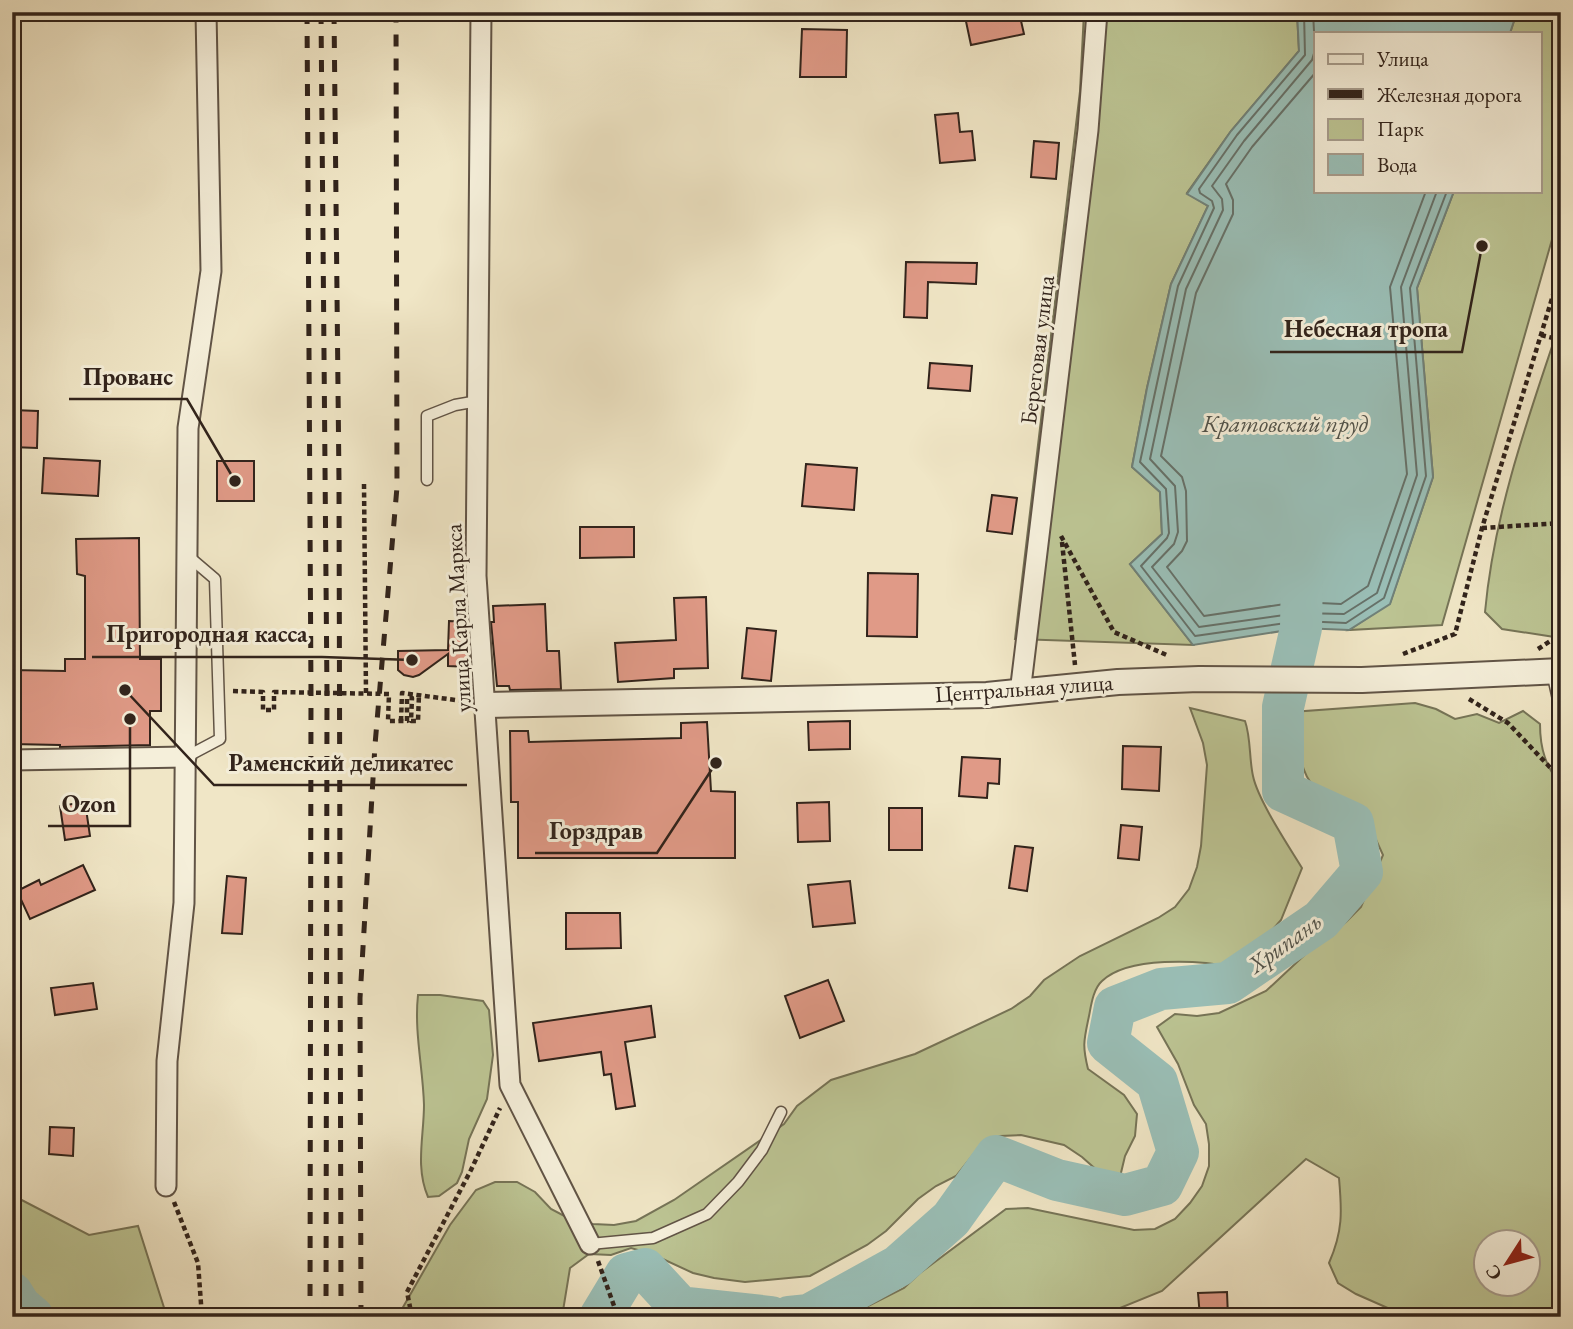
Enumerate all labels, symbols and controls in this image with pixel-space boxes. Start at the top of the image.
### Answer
legend [1314,32,1542,192]
text: Улица [1376,45,1429,72]
text: Железная дорога [1376,81,1522,108]
text: Парк [1377,115,1424,142]
text: Вода [1377,151,1418,178]
street label: Береговая улица [1013,273,1061,426]
callout: Небесная тропа [1270,307,1462,352]
text: Небесная тропа [1284,313,1449,344]
callout: Прованс [69,354,187,399]
text: Прованс [83,361,173,392]
water label: Кратовский пруд [1201,408,1368,439]
street label: улица Карла Маркса [438,522,478,713]
callout: Пригородная касса [92,612,322,657]
text: Пригородная касса [106,618,308,649]
street label: Центральная улица [934,667,1115,709]
callout: Раменский деликатес [214,740,467,785]
text: Раменский деликатес [229,747,454,778]
callout: Ozon [48,781,130,826]
text: Ozon [62,788,117,819]
callout: Горздрав [535,808,657,853]
text: Горздрав [549,815,643,846]
water label: Хрипань [1240,905,1328,981]
north arrow [1472,1228,1542,1298]
text: С [1480,1260,1508,1286]

